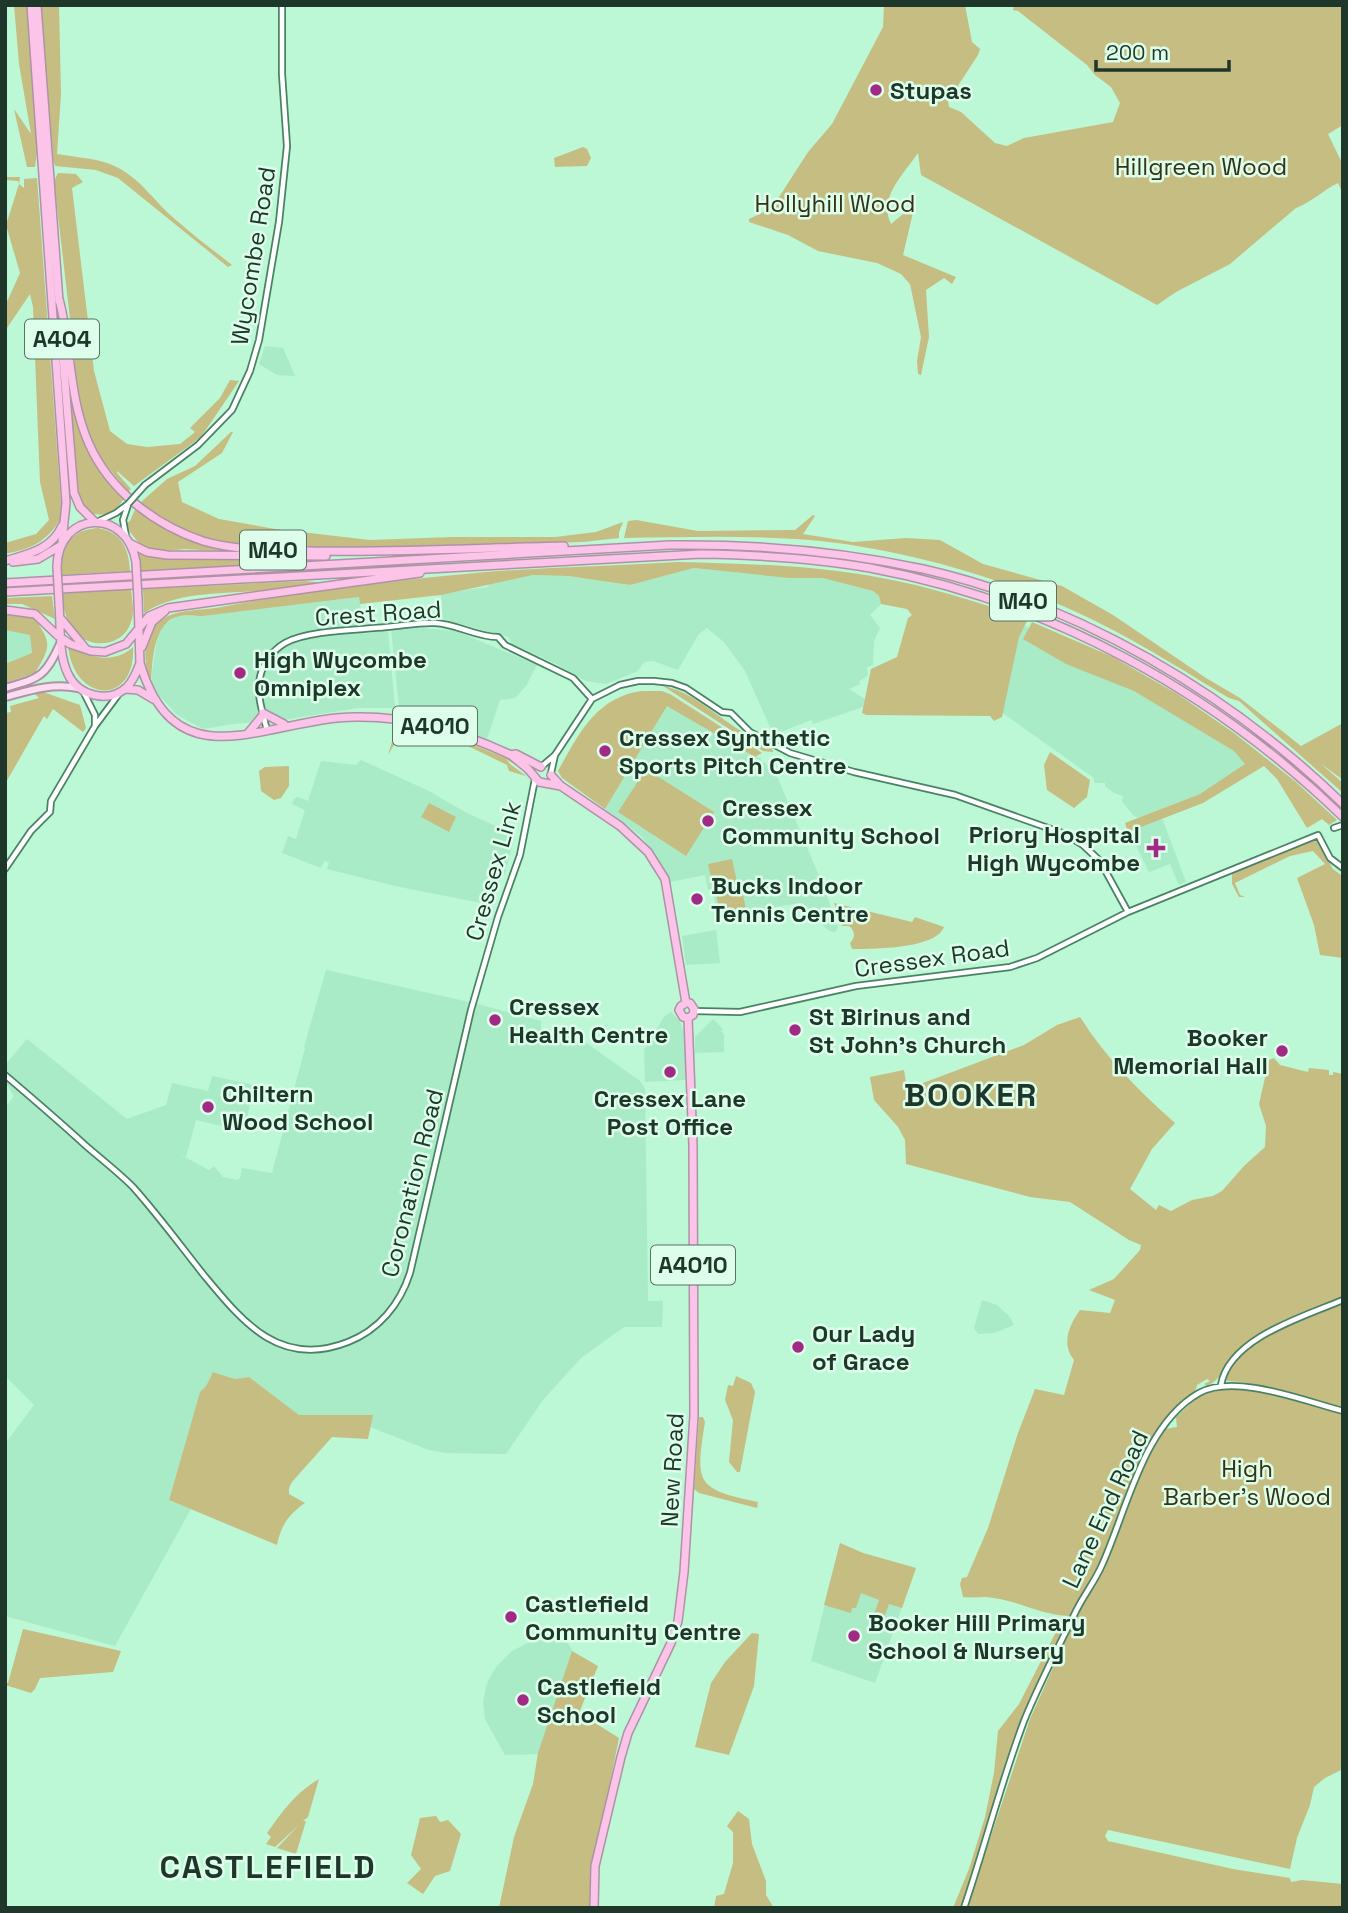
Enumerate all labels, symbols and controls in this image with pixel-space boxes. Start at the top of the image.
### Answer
scale bar [1096,28,1229,72]
text: 200 m [1106,39,1169,66]
place label: Stupas [890,75,972,106]
marker: Stupas [868,82,884,98]
park label: Hillgreen Wood [1115,151,1287,182]
street label: Wycombe Road [224,165,282,347]
park label: Hollyhill Wood [754,188,916,219]
road number: A404 [25,320,99,358]
road number: M40 [240,530,306,570]
road number: M40 [990,582,1056,621]
street label: Crest Road [314,593,442,633]
place label: High Wycombe Omniplex [254,644,427,703]
marker: High Wycombe Omniplex [232,665,248,681]
road number: A4010 [393,706,477,746]
place label: Cressex Synthetic Sports Pitch Centre [619,722,847,781]
marker: Cressex Synthetic Sports Pitch Centre [597,743,613,759]
place label: Cressex Community School [722,792,940,851]
street label: Cressex Link [458,797,528,944]
marker: Cressex Community School [700,813,716,829]
place label: Priory Hospital High Wycombe [967,819,1140,878]
marker: Priory Hospital High Wycombe [1146,838,1166,858]
place label: Bucks Indoor Tennis Centre [711,870,869,929]
marker: Bucks Indoor Tennis Centre [689,891,705,907]
street label: Cressex Road [852,932,1012,984]
place label: Cressex Health Centre [509,991,668,1050]
place label: St Birinus and St John's Church [809,1001,1006,1060]
marker: Cressex Health Centre [487,1012,503,1028]
marker: St Birinus and St John's Church [787,1022,803,1038]
place label: Booker Memorial Hall [1113,1022,1268,1081]
marker: Booker Memorial Hall [1274,1043,1290,1059]
marker: Cressex Lane Post Office [662,1064,678,1080]
district label: BOOKER [904,1075,1038,1115]
place label: Chiltern Wood School [222,1078,373,1137]
place label: Cressex Lane Post Office [594,1083,746,1142]
street label: Coronation Road [374,1086,450,1280]
marker: Chiltern Wood School [200,1099,216,1115]
road number: A4010 [651,1246,735,1284]
place label: Our Lady of Grace [812,1318,915,1377]
marker: Our Lady of Grace [790,1339,806,1355]
street label: New Road [654,1412,690,1528]
street label: Lane End Road [1055,1425,1155,1593]
park label: High Barber's Wood [1163,1453,1331,1512]
place label: Castlefield Community Centre [525,1588,741,1647]
place label: Booker Hill Primary School & Nursery [868,1607,1086,1666]
marker: Castlefield Community Centre [503,1609,519,1625]
marker: Booker Hill Primary School & Nursery [846,1628,862,1644]
place label: Castlefield School [537,1671,661,1730]
marker: Castlefield School [515,1692,531,1708]
district label: CASTLEFIELD [159,1847,377,1887]

